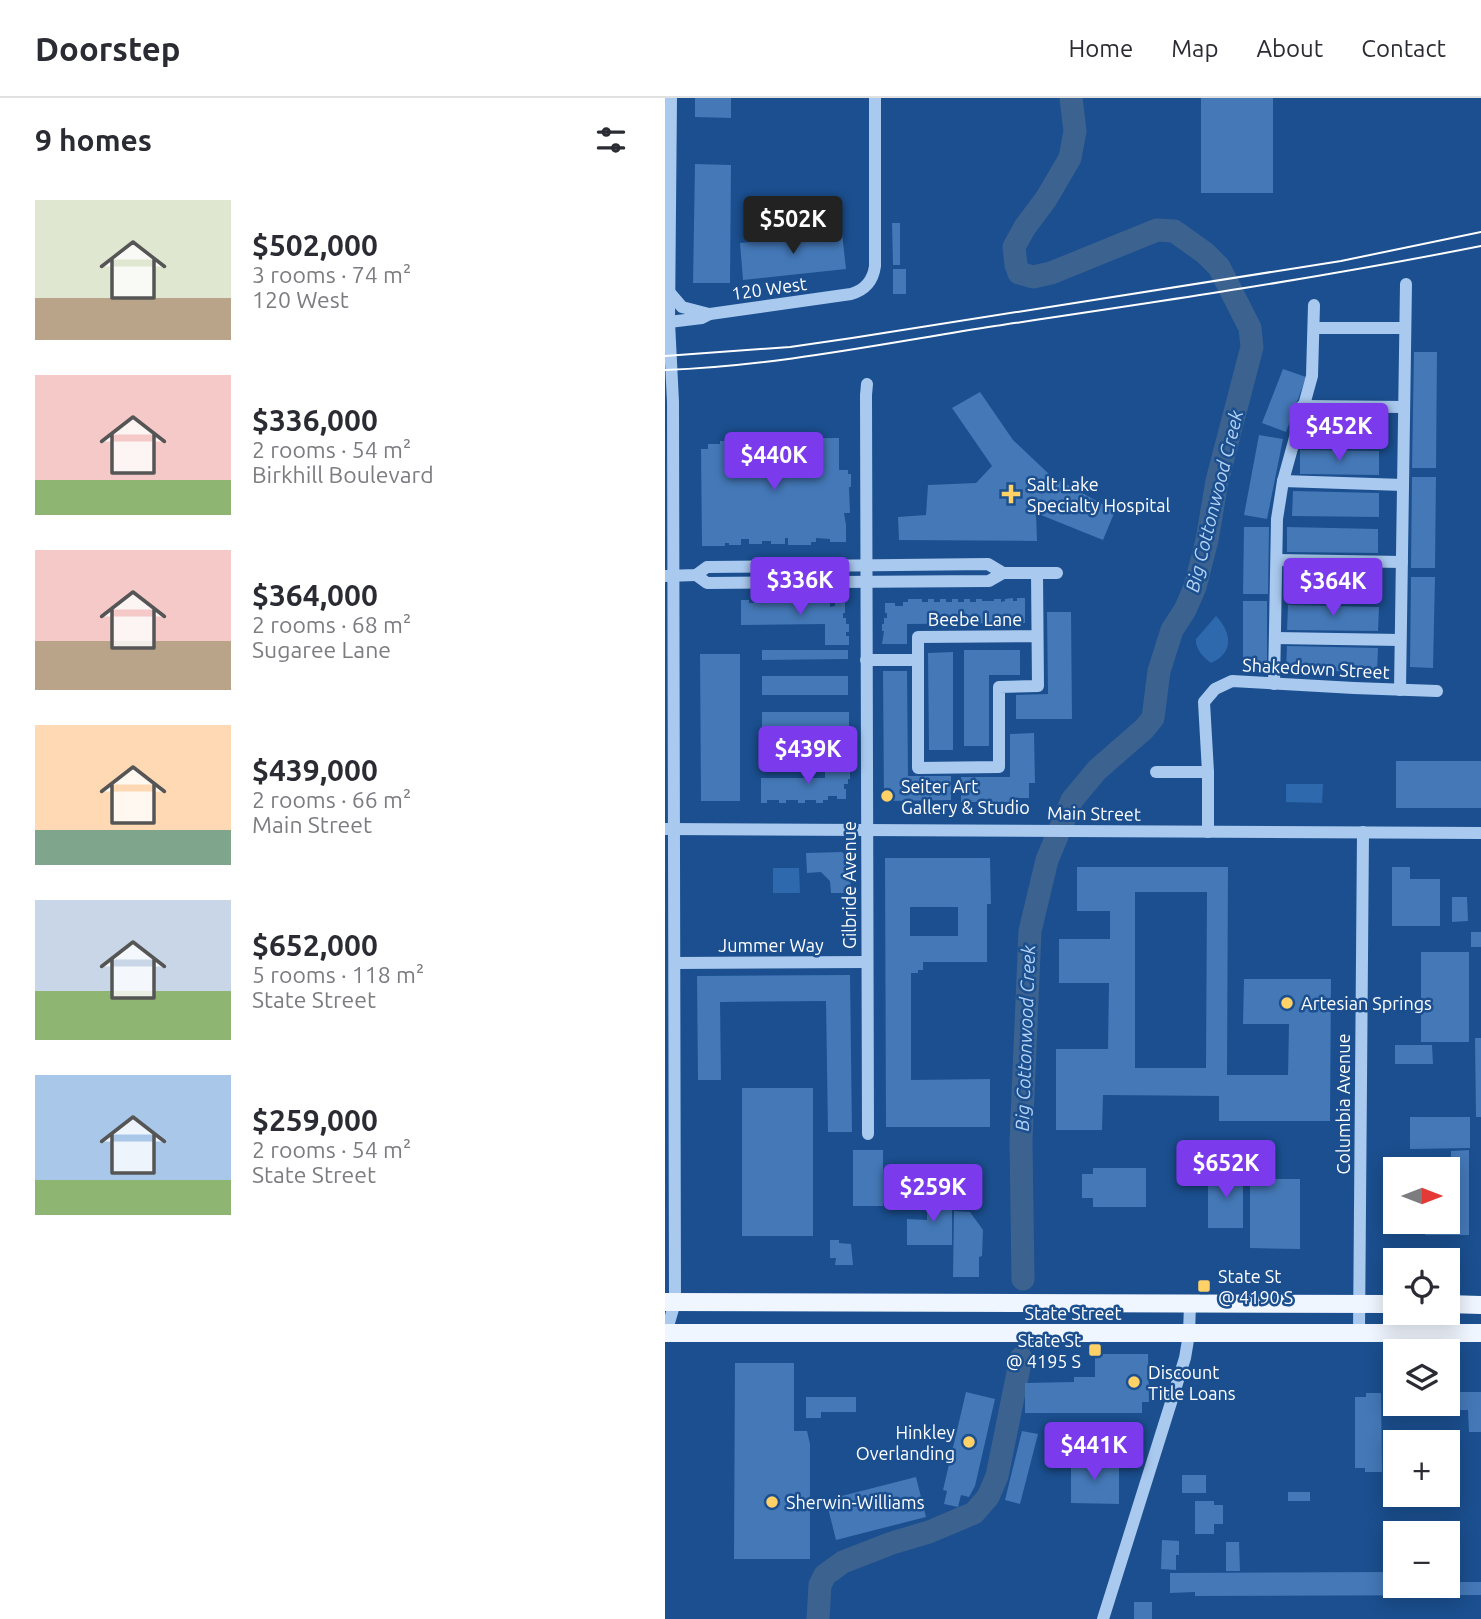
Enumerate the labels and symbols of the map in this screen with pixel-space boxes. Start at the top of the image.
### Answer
pin: $502K [744,197,842,256]
street label: 120 West [730,273,808,303]
pin: $452K [1290,404,1388,463]
water label: Big Cottonwood Creek [1181,408,1247,594]
pin: $440K [725,432,823,492]
place label: Salt Lake Specialty Hospital [1027,474,1171,515]
marker: Salt Lake Specialty Hospital [1001,484,1021,504]
pin: $336K [751,558,849,617]
pin: $364K [1284,559,1382,618]
street label: Beebe Lane [928,609,1022,629]
street label: Shakedown Street [1242,654,1390,682]
pin: $439K [759,726,857,786]
place label: Seiter Art Gallery & Studio [901,776,1030,817]
marker: Seiter Art Gallery & Studio [879,788,895,804]
street label: Main Street [1047,802,1141,824]
street label: Gilbride Avenue [839,821,859,949]
street label: Jummer Way [718,935,824,955]
water label: Big Cottonwood Creek [1011,944,1039,1132]
place label: Artesian Springs [1301,993,1432,1013]
marker: Artesian Springs [1279,995,1295,1011]
street label: Columbia Avenue [1333,1034,1353,1175]
pin: $652K [1177,1140,1275,1200]
north arrow [1383,1157,1459,1234]
pin: $259K [884,1164,982,1224]
place label: State St @ 4190 S [1218,1266,1293,1307]
marker: State St @ 4190 S [1196,1278,1212,1294]
street label: State Street [1024,1303,1122,1323]
place label: State St @ 4195 S [1006,1330,1081,1371]
marker: State St @ 4195 S [1087,1342,1103,1358]
place label: Discount Title Loans [1148,1362,1236,1403]
marker: Discount Title Loans [1126,1374,1142,1390]
place label: Hinkley Overlanding [856,1422,955,1463]
pin: $441K [1045,1422,1143,1482]
marker: Hinkley Overlanding [961,1434,977,1450]
place label: Sherwin-Williams [786,1492,925,1512]
marker: Sherwin-Williams [764,1494,780,1510]

